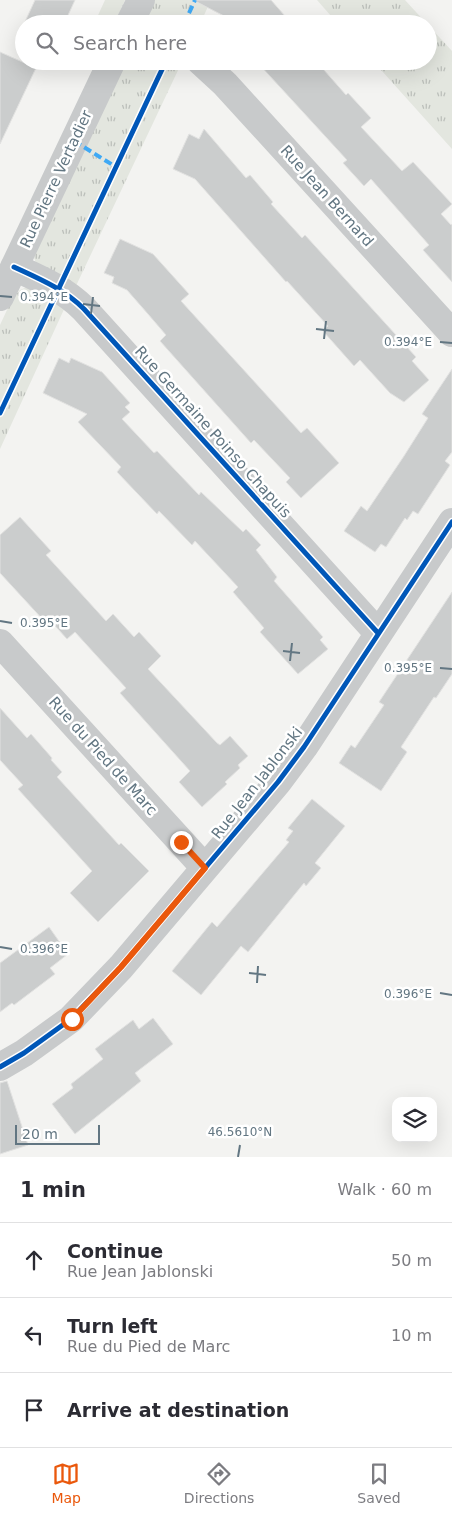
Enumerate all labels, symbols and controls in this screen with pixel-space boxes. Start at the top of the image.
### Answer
search box [15,15,437,70]
icon: search [33,29,61,57]
text: Search here [73,32,187,54]
street label: Rue Pierre Vertadier [16,107,96,251]
street label: Rue Jean Bernard [277,142,377,250]
text: 0.394°E [20,290,68,304]
text: 0.394°E [384,335,432,349]
street label: Rue Germaine Poinso Chapuis [131,342,295,522]
text: 0.395°E [20,616,68,630]
text: 0.395°E [384,661,432,675]
street label: Rue du Pied de Marc [45,693,161,819]
street label: Rue Jean Jablonski [208,723,306,843]
route end [170,831,193,854]
text: 0.396°E [20,942,68,956]
text: 0.396°E [384,987,432,1001]
route start [61,1008,84,1031]
map controls [392,1097,437,1142]
button: layers [392,1097,437,1142]
scale bar [15,1122,100,1145]
text: 46.5610°N [208,1125,272,1139]
text: 20 m [22,1126,58,1142]
text: 1 min [20,1178,86,1202]
text: Walk · 60 m [337,1180,432,1199]
text: Continue [67,1240,163,1262]
icon: ahead [20,1246,48,1274]
text: 50 m [391,1251,432,1270]
text: Rue Jean Jablonski [67,1262,213,1281]
text: Turn left [67,1315,158,1337]
icon: left [20,1321,48,1349]
text: 10 m [391,1326,432,1345]
text: Rue du Pied de Marc [67,1337,230,1356]
icon: arrive [20,1396,48,1424]
text: Arrive at destination [67,1399,289,1421]
tab: Map [51,1460,81,1506]
tab: Directions [184,1460,254,1506]
tab: Saved [357,1460,401,1506]

